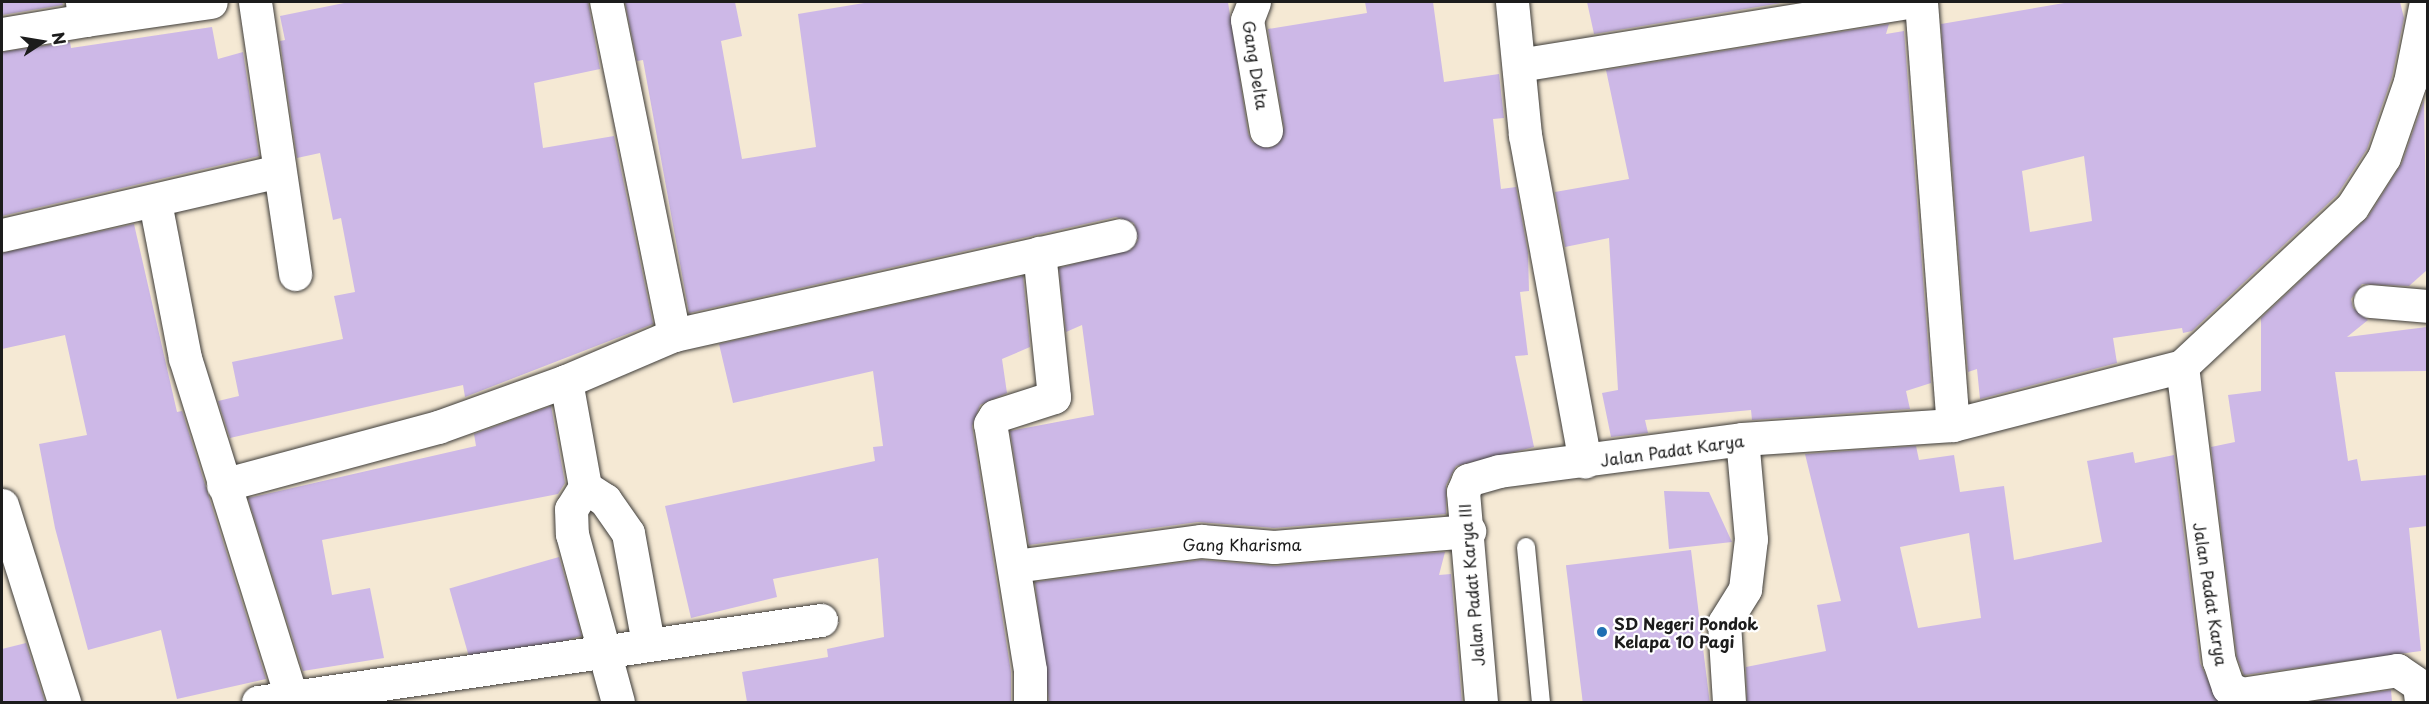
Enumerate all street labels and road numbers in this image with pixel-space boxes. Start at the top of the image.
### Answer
street label: Gang Delta [1240,20,1272,110]
street label: Jalan Padat Karya [1598,430,1746,470]
street label: Jalan Padat Karya III [1454,502,1488,668]
street label: Jalan Padat Karya [2190,520,2232,668]
street label: Gang Kharisma [1182,534,1302,554]

